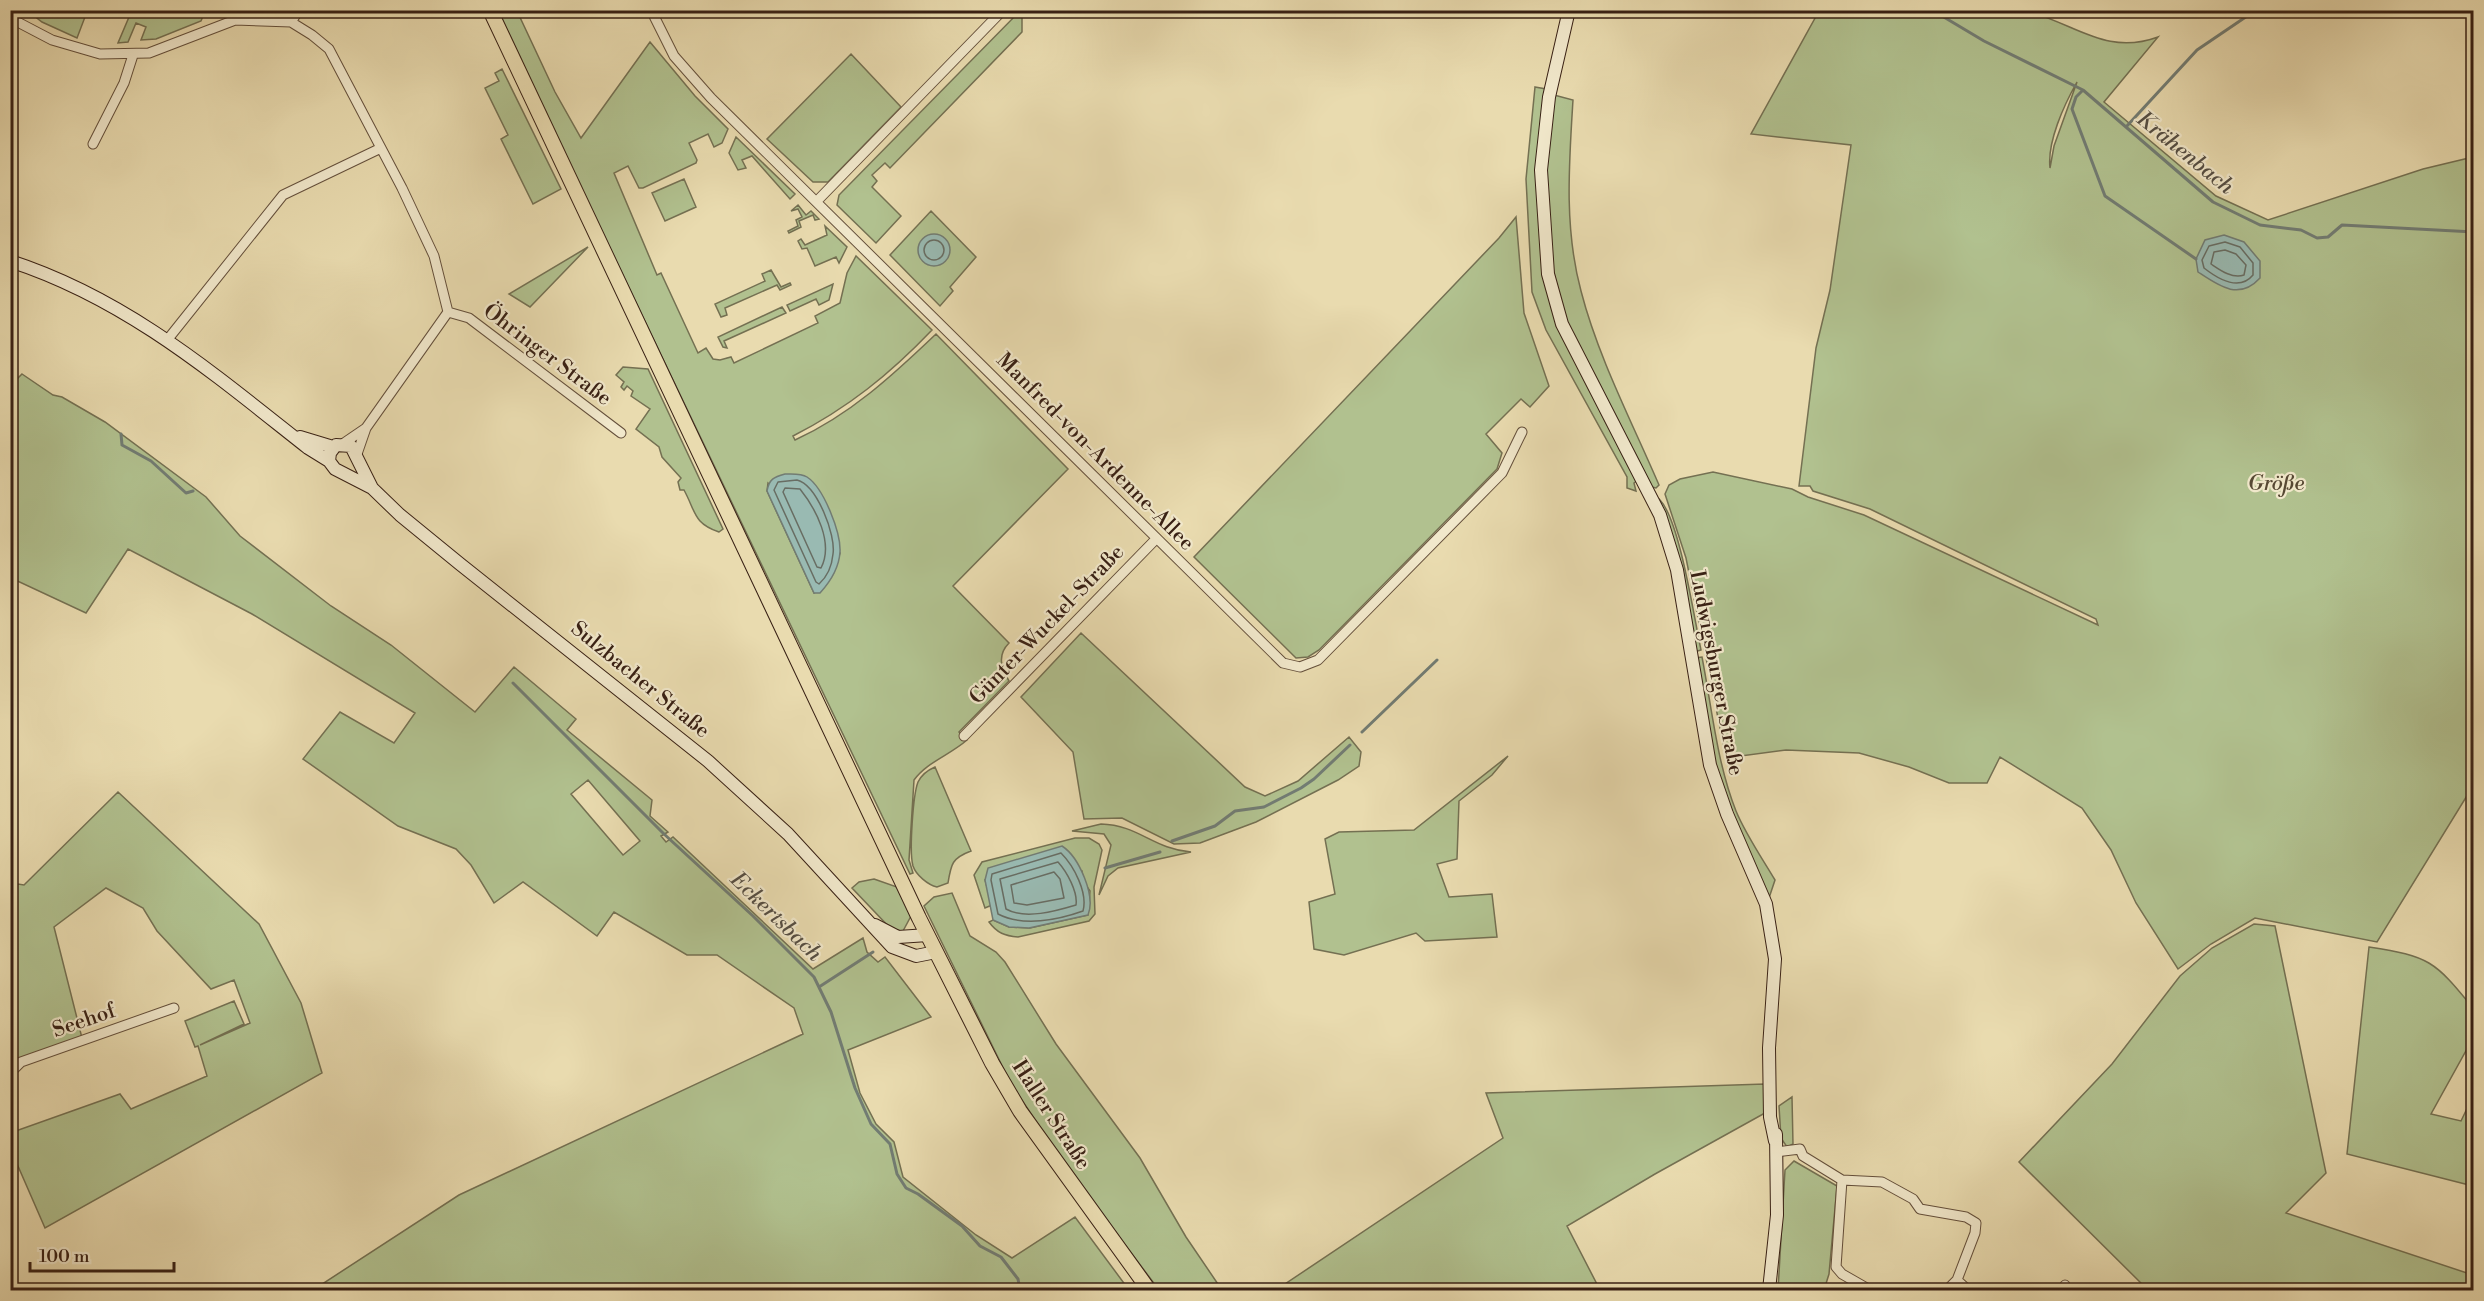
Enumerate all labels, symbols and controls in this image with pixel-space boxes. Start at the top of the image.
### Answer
water label: Krähenbach [2131,106,2240,201]
street label: Öhringer Straße [478,297,618,412]
street label: Manfred-von-Ardenne-Allee [991,348,1199,556]
park label: Größe [2248,471,2304,497]
street label: Günter-Wuckel-Straße [964,540,1130,710]
street label: Ludwigsburger Straße [1683,568,1749,778]
street label: Sulzbacher Straße [565,616,715,744]
water label: Eckertsbach [724,866,828,968]
street label: Seehof [49,998,120,1044]
street label: Haller Straße [1006,1055,1096,1175]
scale bar [30,1235,174,1273]
text: 100 m [39,1245,90,1268]

